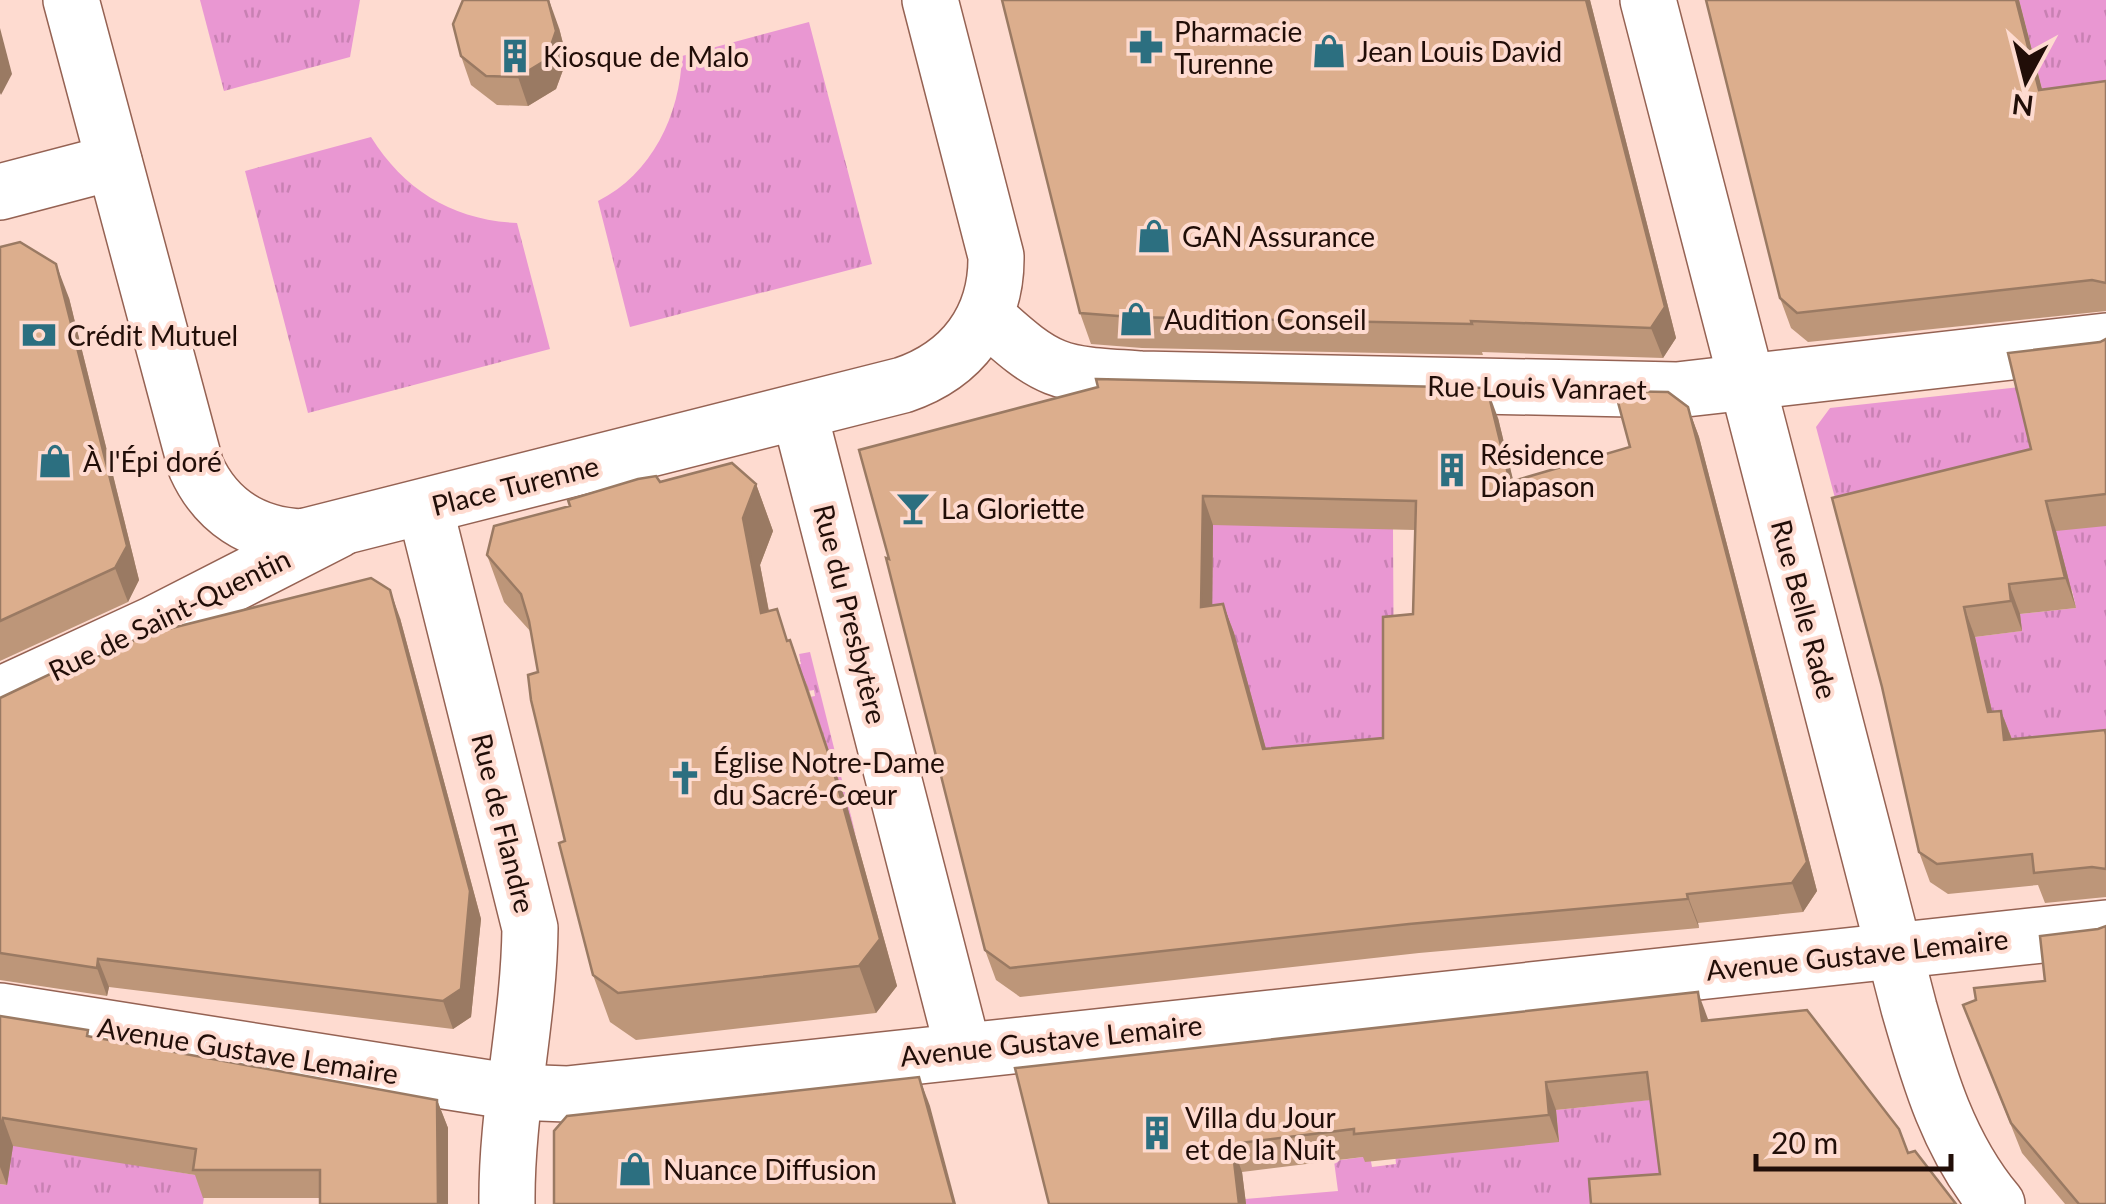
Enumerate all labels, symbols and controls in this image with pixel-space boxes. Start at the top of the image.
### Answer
place label: Pharmacie Turenne [1174,14,1302,80]
pharmacy icon: Pharmacie Turenne [1127,28,1165,66]
north arrow [1976,30,2076,130]
shop icon: Jean Louis David [1310,32,1348,70]
place label: Jean Louis David [1357,34,1562,68]
building icon: Kiosque de Malo [496,37,534,75]
place label: Kiosque de Malo [543,39,749,73]
text: N [2010,88,2036,124]
shop icon: GAN Assurance [1135,217,1173,255]
place label: GAN Assurance [1182,219,1375,253]
shop icon: Audition Conseil [1117,300,1155,338]
place label: Audition Conseil [1164,302,1367,336]
bank icon: Crédit Mutuel [20,316,58,354]
place label: Crédit Mutuel [67,318,238,352]
street label: Rue Louis Vanraet [1427,368,1647,406]
place label: Résidence Diapason [1480,437,1604,503]
shop icon: À l'Épi doré [36,442,74,480]
place label: À l'Épi doré [83,444,222,478]
street label: Place Turenne [428,448,602,522]
building icon: Résidence Diapason [1433,451,1471,489]
bar icon: La Gloriette [894,489,932,527]
place label: La Gloriette [941,491,1085,525]
street label: Rue du Presbytère [807,501,895,727]
street label: Rue Belle Rade [1765,516,1845,702]
street label: Rue de Saint-Quentin [43,541,295,687]
street label: Rue de Flandre [465,730,543,916]
place label: Église Notre-Dame du Sacré-Cœur [713,745,945,811]
church icon: Église Notre-Dame du Sacré-Cœur [666,759,704,797]
street label: Avenue Gustave Lemaire [1704,921,2010,987]
street label: Avenue Gustave Lemaire [898,1007,1204,1073]
street label: Avenue Gustave Lemaire [95,1009,401,1091]
place label: Villa du Jour et de la Nuit [1185,1100,1336,1166]
scale bar [1756,1109,1951,1171]
building icon: Villa du Jour et de la Nuit [1138,1114,1176,1152]
text: 20 m [1771,1124,1838,1160]
shop icon: Nuance Diffusion [616,1150,654,1188]
place label: Nuance Diffusion [663,1152,877,1186]

